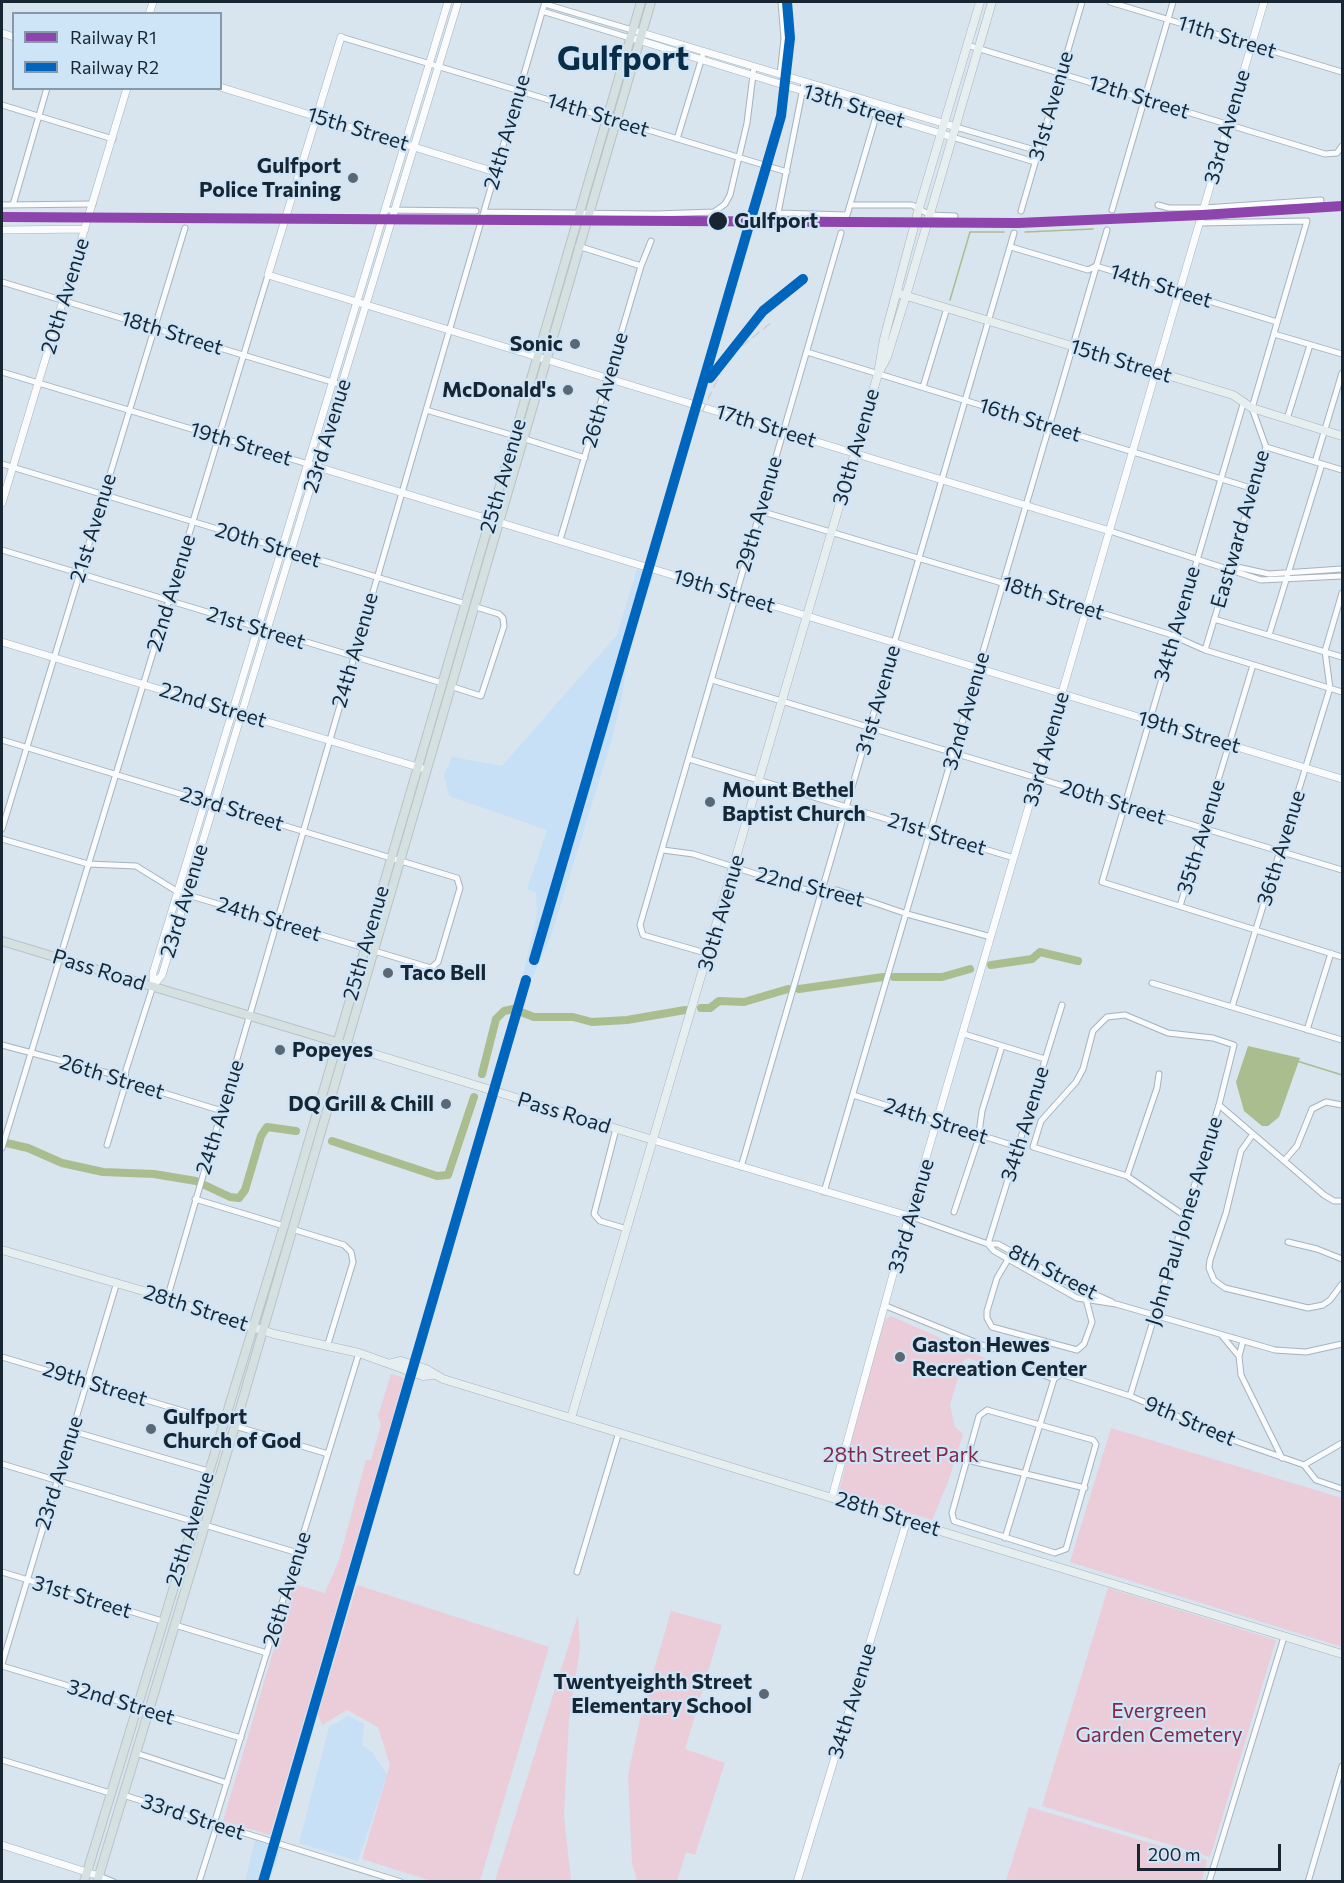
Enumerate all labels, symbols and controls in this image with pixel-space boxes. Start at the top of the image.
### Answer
street label: 11th Street [1175,10,1279,64]
legend [12,12,222,90]
text: Railway R1 [70,26,157,48]
district label: Gulfport [557,39,689,79]
street label: 31st Avenue [1023,48,1079,164]
text: Railway R2 [70,56,159,78]
street label: 33rd Avenue [1199,67,1255,187]
street label: 12th Street [1085,70,1193,124]
street label: 24th Avenue [479,72,535,192]
street label: 13th Street [800,79,908,133]
street label: 14th Street [544,88,652,142]
street label: 15th Street [304,102,412,156]
place label: Gulfport Police Training [199,153,341,203]
marker: Gulfport Police Training [346,171,360,185]
place label: Gulfport [734,208,818,234]
marker: Gulfport [707,210,729,232]
street label: 20th Avenue [35,235,95,357]
street label: 14th Street [1107,259,1215,313]
street label: 18th Street [118,305,226,361]
street label: 26th Avenue [576,329,634,451]
place label: Sonic [510,331,563,357]
street label: 15th Street [1067,334,1175,388]
marker: Sonic [568,337,582,351]
street label: 23rd Avenue [298,376,356,496]
place label: McDonald's [442,377,556,403]
marker: McDonald's [561,383,575,397]
street label: 30th Avenue [827,386,885,508]
street label: 16th Street [976,392,1084,448]
street label: 17th Street [713,399,819,453]
street label: 19th Street [187,416,295,472]
street label: 25th Avenue [475,416,531,536]
street label: Eastward Avenue [1205,447,1275,611]
street label: 29th Avenue [730,453,788,575]
street label: 21st Avenue [64,470,122,586]
street label: 20th Street [212,517,324,573]
street label: 22nd Avenue [141,531,201,655]
street label: 19th Street [670,563,778,619]
street label: 34th Avenue [1148,563,1206,685]
street label: 18th Street [999,570,1107,626]
street label: 24th Avenue [327,590,383,710]
street label: 21st Street [203,601,309,655]
street label: 31st Avenue [850,642,906,758]
street label: 32nd Avenue [937,649,995,773]
street label: 22nd Street [156,677,270,733]
street label: 33rd Avenue [1018,689,1074,809]
street label: 19th Street [1135,705,1243,759]
street label: 20th Street [1057,774,1169,830]
place label: Mount Bethel Baptist Church [722,777,866,827]
street label: 35th Avenue [1172,777,1230,897]
street label: 23rd Street [177,781,287,837]
street label: 36th Avenue [1251,787,1311,909]
marker: Mount Bethel Baptist Church [703,795,717,809]
street label: 21st Street [884,807,990,861]
street label: 23rd Avenue [155,841,213,961]
street label: 30th Avenue [692,852,750,974]
street label: 22nd Street [753,861,867,913]
street label: 25th Avenue [338,883,394,1003]
street label: 24th Street [214,891,324,947]
street label: Pass Road [49,944,149,996]
place label: Taco Bell [400,960,486,986]
marker: Taco Bell [381,966,395,980]
place label: Popeyes [292,1037,373,1063]
marker: Popeyes [273,1043,287,1057]
street label: 26th Street [57,1049,167,1105]
street label: 24th Avenue [191,1057,249,1177]
street label: 34th Avenue [996,1063,1054,1185]
street label: Pass Road [514,1087,614,1139]
place label: DQ Grill & Chill [288,1091,434,1117]
street label: 24th Street [881,1092,991,1150]
marker: DQ Grill & Chill [439,1097,453,1111]
street label: John Paul Jones Avenue [1140,1113,1228,1329]
street label: 33rd Avenue [883,1156,939,1276]
street label: 8th Street [1004,1239,1102,1305]
street label: 28th Street [141,1279,251,1337]
place label: Gaston Hewes Recreation Center [912,1332,1087,1382]
marker: Gaston Hewes Recreation Center [893,1350,907,1364]
street label: 29th Street [40,1356,150,1412]
street label: 9th Street [1141,1390,1239,1452]
place label: Gulfport Church of God [163,1404,301,1454]
street label: 23rd Avenue [30,1413,88,1533]
marker: Gulfport Church of God [144,1422,158,1436]
park label: 28th Street Park [823,1442,979,1468]
street label: 25th Avenue [161,1469,219,1589]
street label: 28th Street [833,1486,943,1542]
street label: 26th Avenue [258,1528,316,1650]
street label: 31st Street [29,1570,135,1624]
street label: 34th Avenue [823,1640,881,1762]
place label: Twentyeighth Street Elementary School [553,1669,752,1719]
street label: 32nd Street [64,1674,178,1730]
marker: Twentyeighth Street Elementary School [757,1687,771,1701]
park label: Evergreen Garden Cemetery [1075,1698,1243,1748]
street label: 33rd Street [138,1788,248,1846]
scale bar [1140,1832,1284,1870]
text: 200 m [1148,1843,1201,1865]

